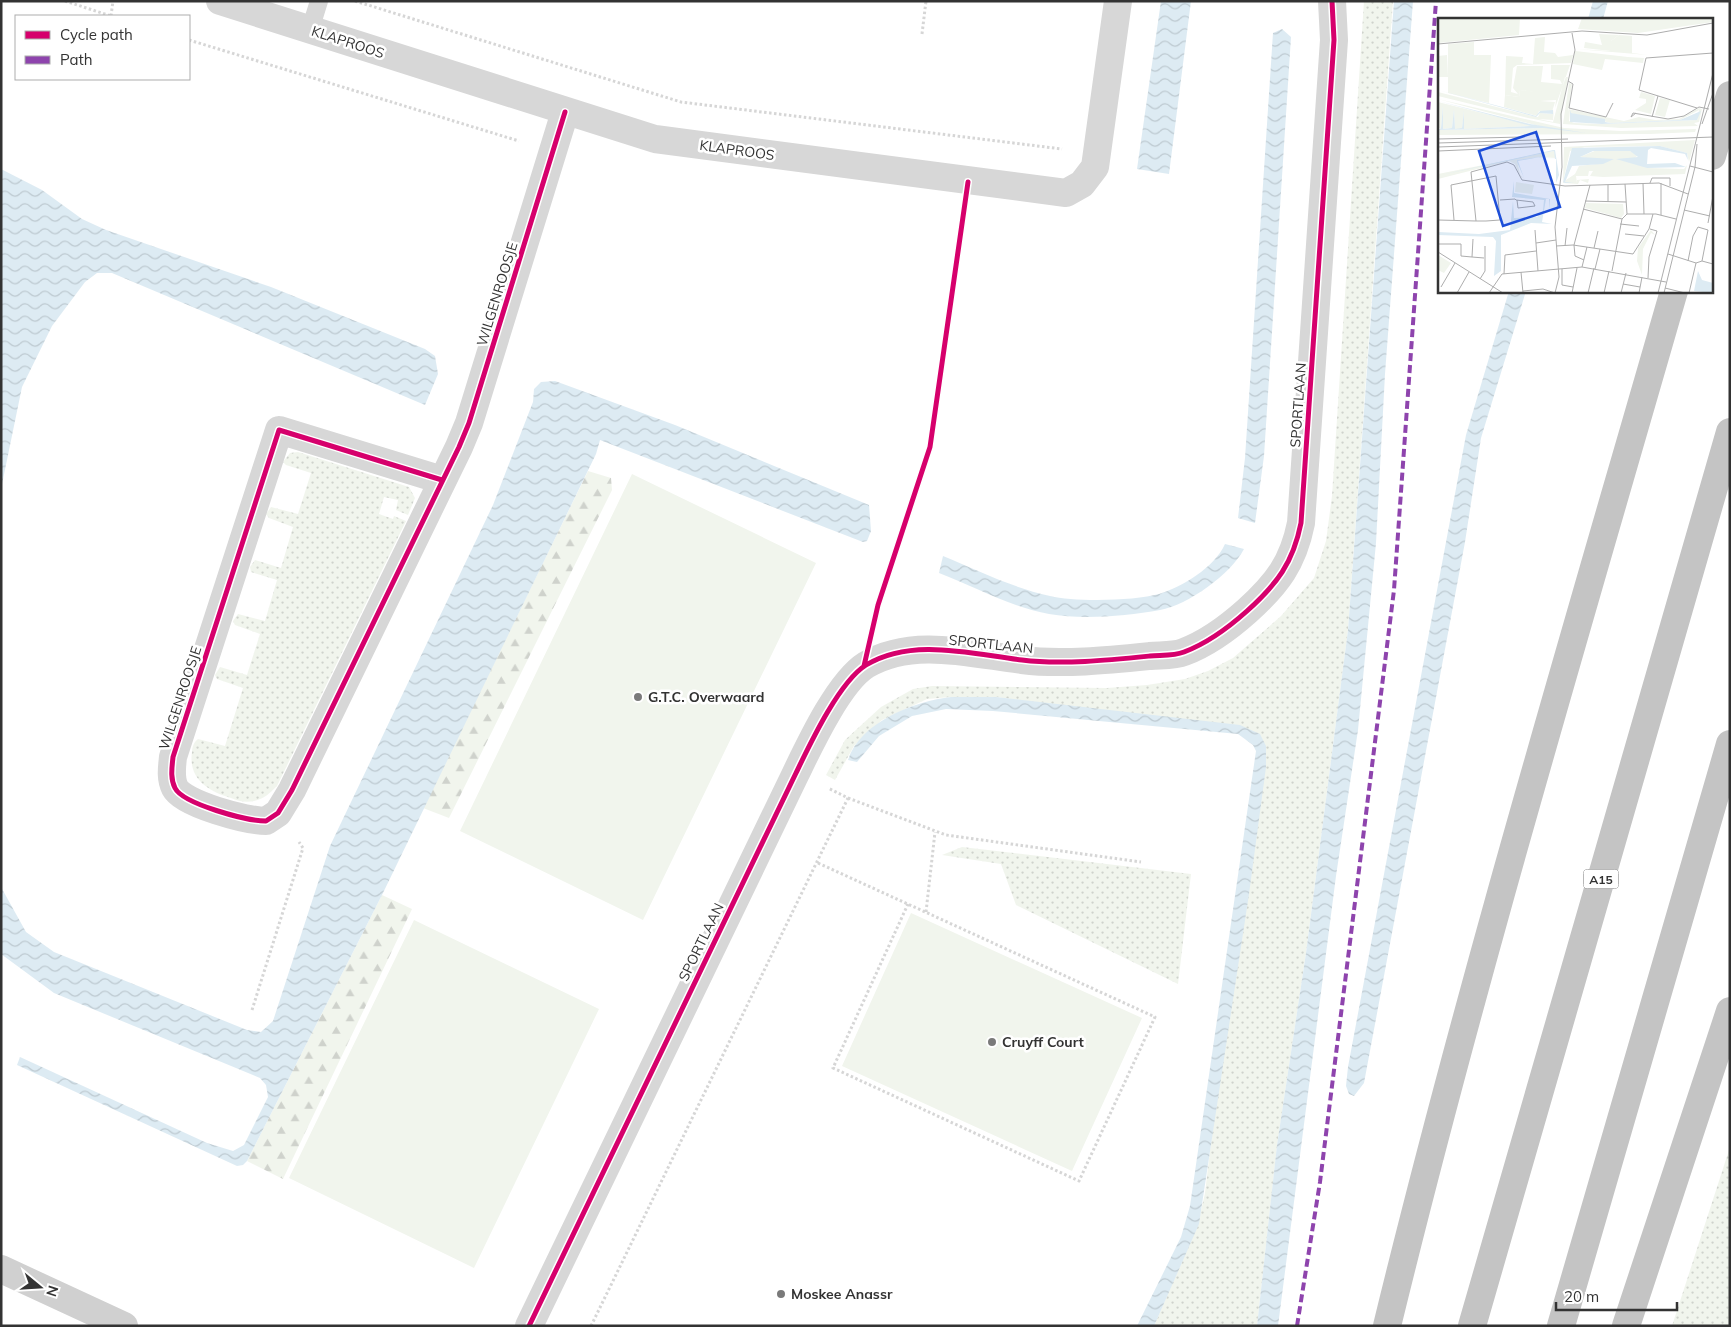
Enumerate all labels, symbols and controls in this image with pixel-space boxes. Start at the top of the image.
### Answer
legend [15,15,190,80]
inset map [1438,18,1714,292]
street label: KLAPROOS [309,22,387,62]
text: Cycle path [60,25,133,44]
text: Path [60,50,92,69]
street label: KLAPROOS [698,136,776,164]
street label: WILGENROOSJE [473,240,521,348]
street label: SPORTLAAN [1286,362,1310,448]
street label: SPORTLAAN [948,631,1034,657]
street label: WILGENROOSJE [155,644,205,752]
place label: G.T.C. Overwaard [648,688,764,706]
marker: G.T.C. Overwaard [632,691,644,703]
road number: A15 [1584,870,1618,889]
street label: SPORTLAAN [674,900,728,984]
place label: Cruyff Court [1002,1033,1085,1051]
marker: Cruyff Court [986,1036,998,1048]
north arrow [15,1262,65,1312]
scale bar [1556,1280,1677,1312]
text: N [42,1283,63,1299]
place label: Moskee Anassr [791,1285,893,1303]
text: 20 m [1564,1287,1599,1306]
marker: Moskee Anassr [775,1288,787,1300]

